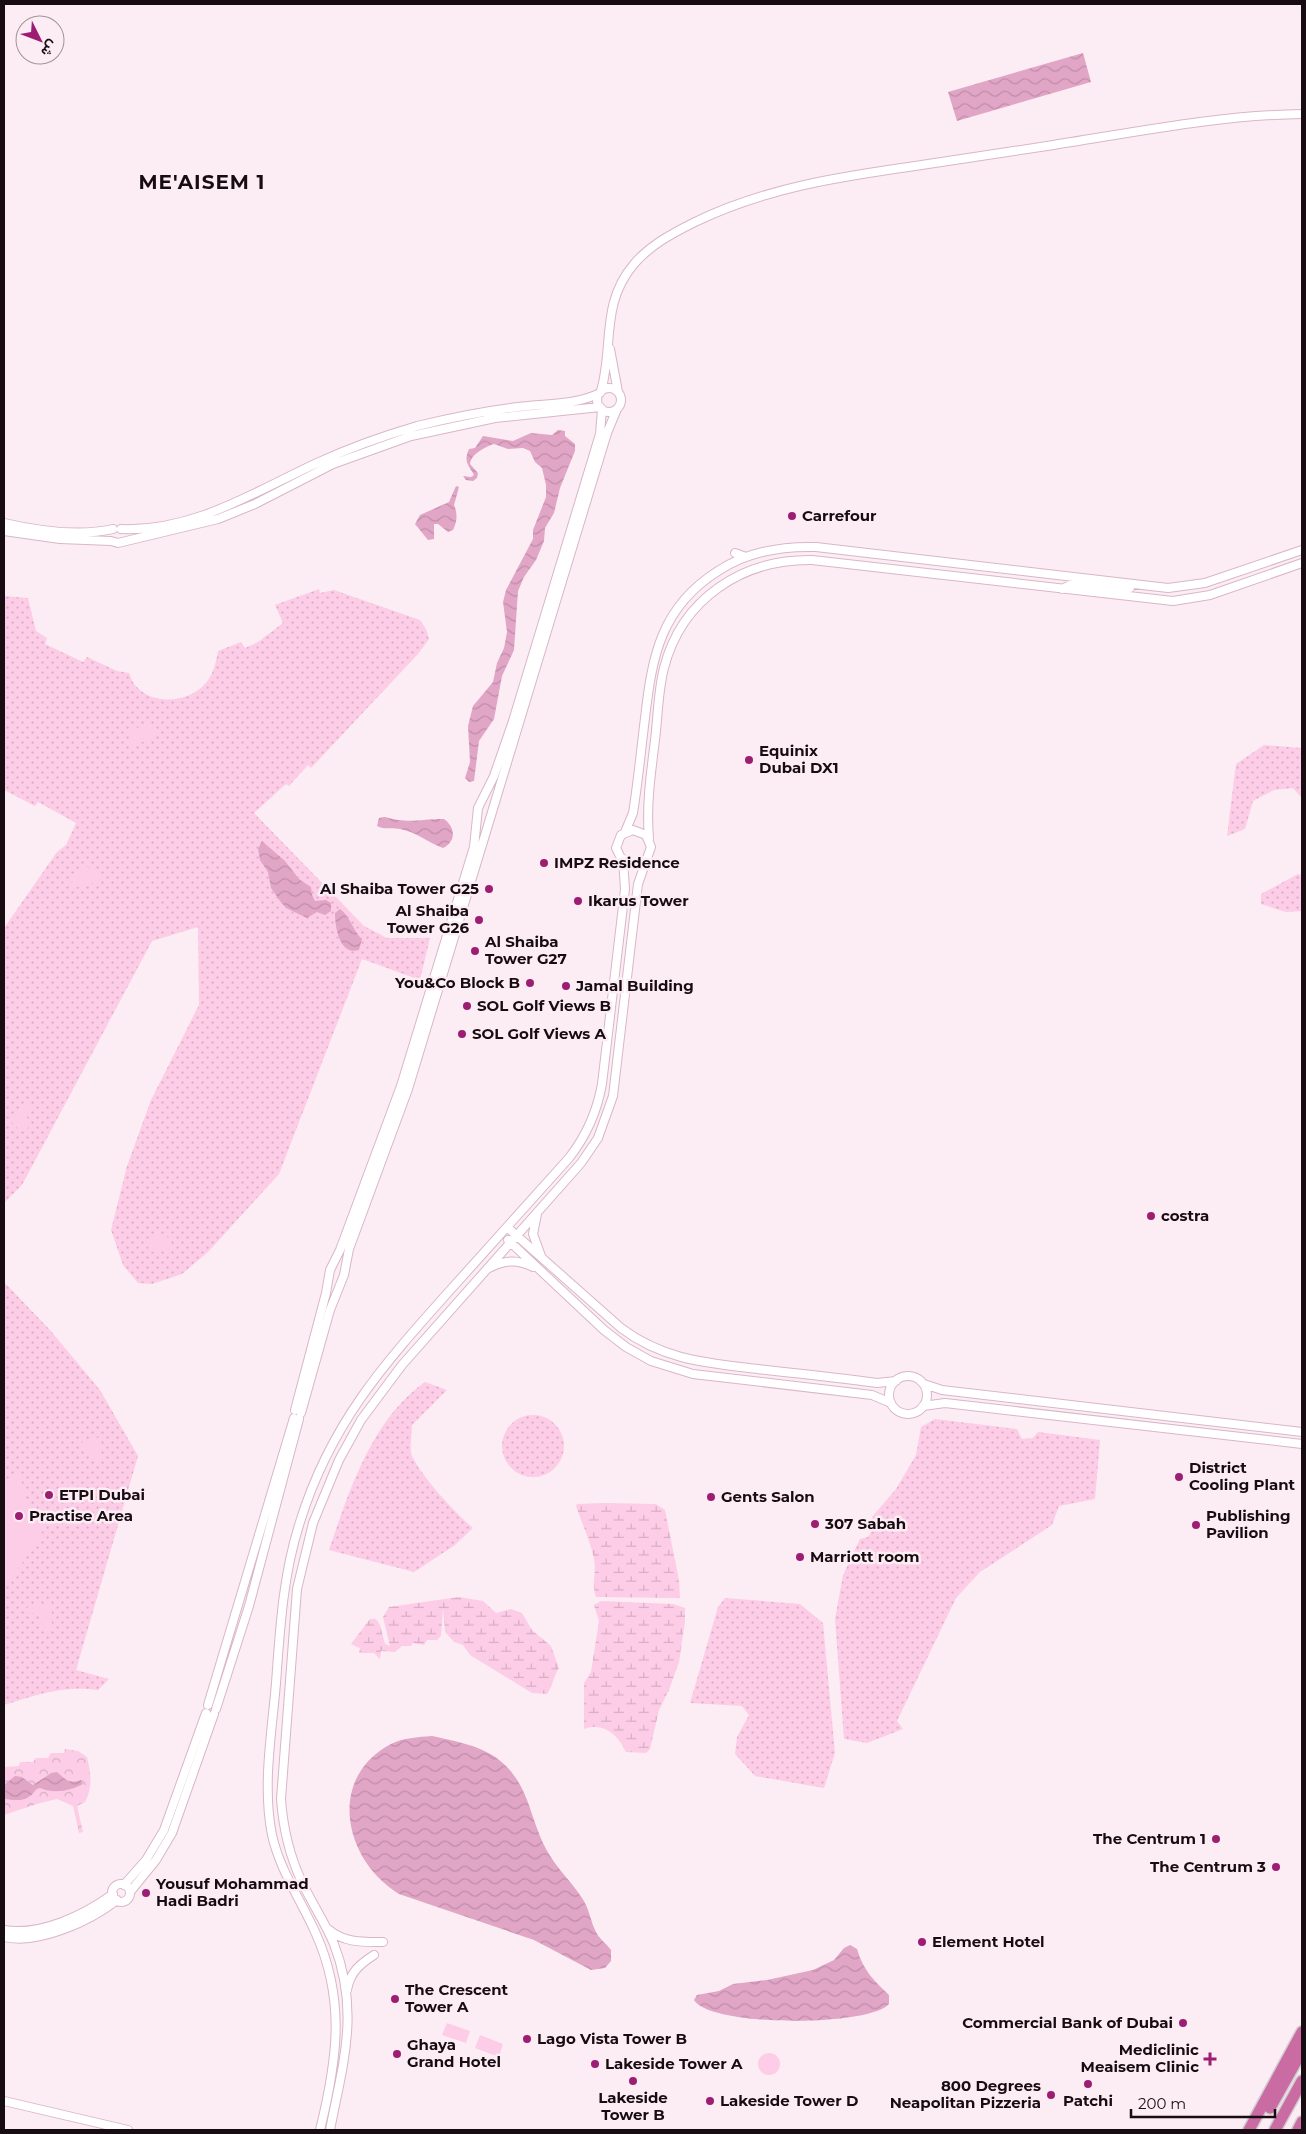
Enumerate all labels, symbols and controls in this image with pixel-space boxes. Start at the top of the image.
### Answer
north arrow [15,15,65,65]
text: ش [37,36,62,61]
district label: ME'AISEM 1 [139,170,265,194]
place label: Carrefour [802,506,877,525]
marker: Carrefour [786,510,798,522]
place label: Equinix Dubai DX1 [759,741,839,777]
marker: Equinix Dubai DX1 [743,754,755,766]
place label: IMPZ Residence [554,853,680,872]
marker: IMPZ Residence [538,857,550,869]
place label: Al Shaiba Tower G25 [319,879,479,898]
marker: Al Shaiba Tower G25 [483,883,495,895]
place label: Ikarus Tower [588,891,689,910]
marker: Ikarus Tower [572,895,584,907]
place label: Al Shaiba Tower G26 [387,901,469,937]
marker: Al Shaiba Tower G26 [473,914,485,926]
place label: Al Shaiba Tower G27 [484,932,567,968]
marker: Al Shaiba Tower G27 [469,945,481,957]
place label: You&Co Block B [394,973,520,992]
place label: Jamal Building [575,976,694,995]
marker: You&Co Block B [524,977,536,989]
marker: Jamal Building [560,980,572,992]
place label: SOL Golf Views B [477,996,611,1015]
marker: SOL Golf Views B [461,1000,473,1012]
place label: SOL Golf Views A [472,1024,607,1043]
marker: SOL Golf Views A [456,1028,468,1040]
place label: costra [1161,1206,1209,1225]
marker: costra [1145,1210,1157,1222]
place label: District Cooling Plant [1189,1458,1296,1494]
marker: District Cooling Plant [1173,1471,1185,1483]
place label: ETPI Dubai [59,1485,145,1504]
place label: Gents Salon [721,1487,815,1506]
marker: ETPI Dubai [43,1489,55,1501]
marker: Gents Salon [705,1491,717,1503]
place label: Practise Area [29,1506,133,1525]
place label: Publishing Pavilion [1206,1506,1290,1542]
marker: Practise Area [13,1510,25,1522]
place label: 307 Sabah [824,1514,906,1533]
marker: 307 Sabah [809,1518,821,1530]
marker: Publishing Pavilion [1190,1519,1202,1531]
place label: Marriott room [810,1547,920,1566]
marker: Marriott room [794,1551,806,1563]
place label: The Centrum 1 [1093,1829,1206,1848]
marker: The Centrum 1 [1210,1833,1222,1845]
place label: The Centrum 3 [1150,1857,1266,1876]
marker: The Centrum 3 [1270,1861,1282,1873]
place label: Yousuf Mohammad Hadi Badri [155,1874,309,1910]
marker: Yousuf Mohammad Hadi Badri [140,1887,152,1899]
place label: Element Hotel [932,1932,1045,1951]
marker: Element Hotel [916,1936,928,1948]
place label: The Crescent Tower A [405,1980,509,2016]
marker: The Crescent Tower A [389,1993,401,2005]
place label: Commercial Bank of Dubai [962,2013,1173,2032]
marker: Commercial Bank of Dubai [1177,2017,1189,2029]
place label: Lago Vista Tower B [537,2029,687,2048]
marker: Lago Vista Tower B [521,2033,533,2045]
place label: Ghaya Grand Hotel [407,2035,501,2071]
place label: Mediclinic Meaisem Clinic [1081,2040,1199,2076]
marker: Ghaya Grand Hotel [391,2048,403,2060]
marker: Mediclinic Meaisem Clinic [1203,2052,1217,2066]
place label: Lakeside Tower A [605,2054,743,2073]
marker: Lakeside Tower A [589,2058,601,2070]
marker: Lakeside Tower B [627,2075,639,2087]
place label: 800 Degrees Neapolitan Pizzeria [890,2076,1041,2112]
marker: Patchi [1082,2078,1094,2090]
scale bar [1131,2086,1275,2118]
place label: Lakeside Tower B [598,2088,668,2124]
marker: 800 Degrees Neapolitan Pizzeria [1045,2089,1057,2101]
place label: Lakeside Tower D [720,2091,858,2110]
place label: Patchi [1063,2091,1113,2110]
text: 200 m [1138,2094,1186,2113]
marker: Lakeside Tower D [704,2095,716,2107]

